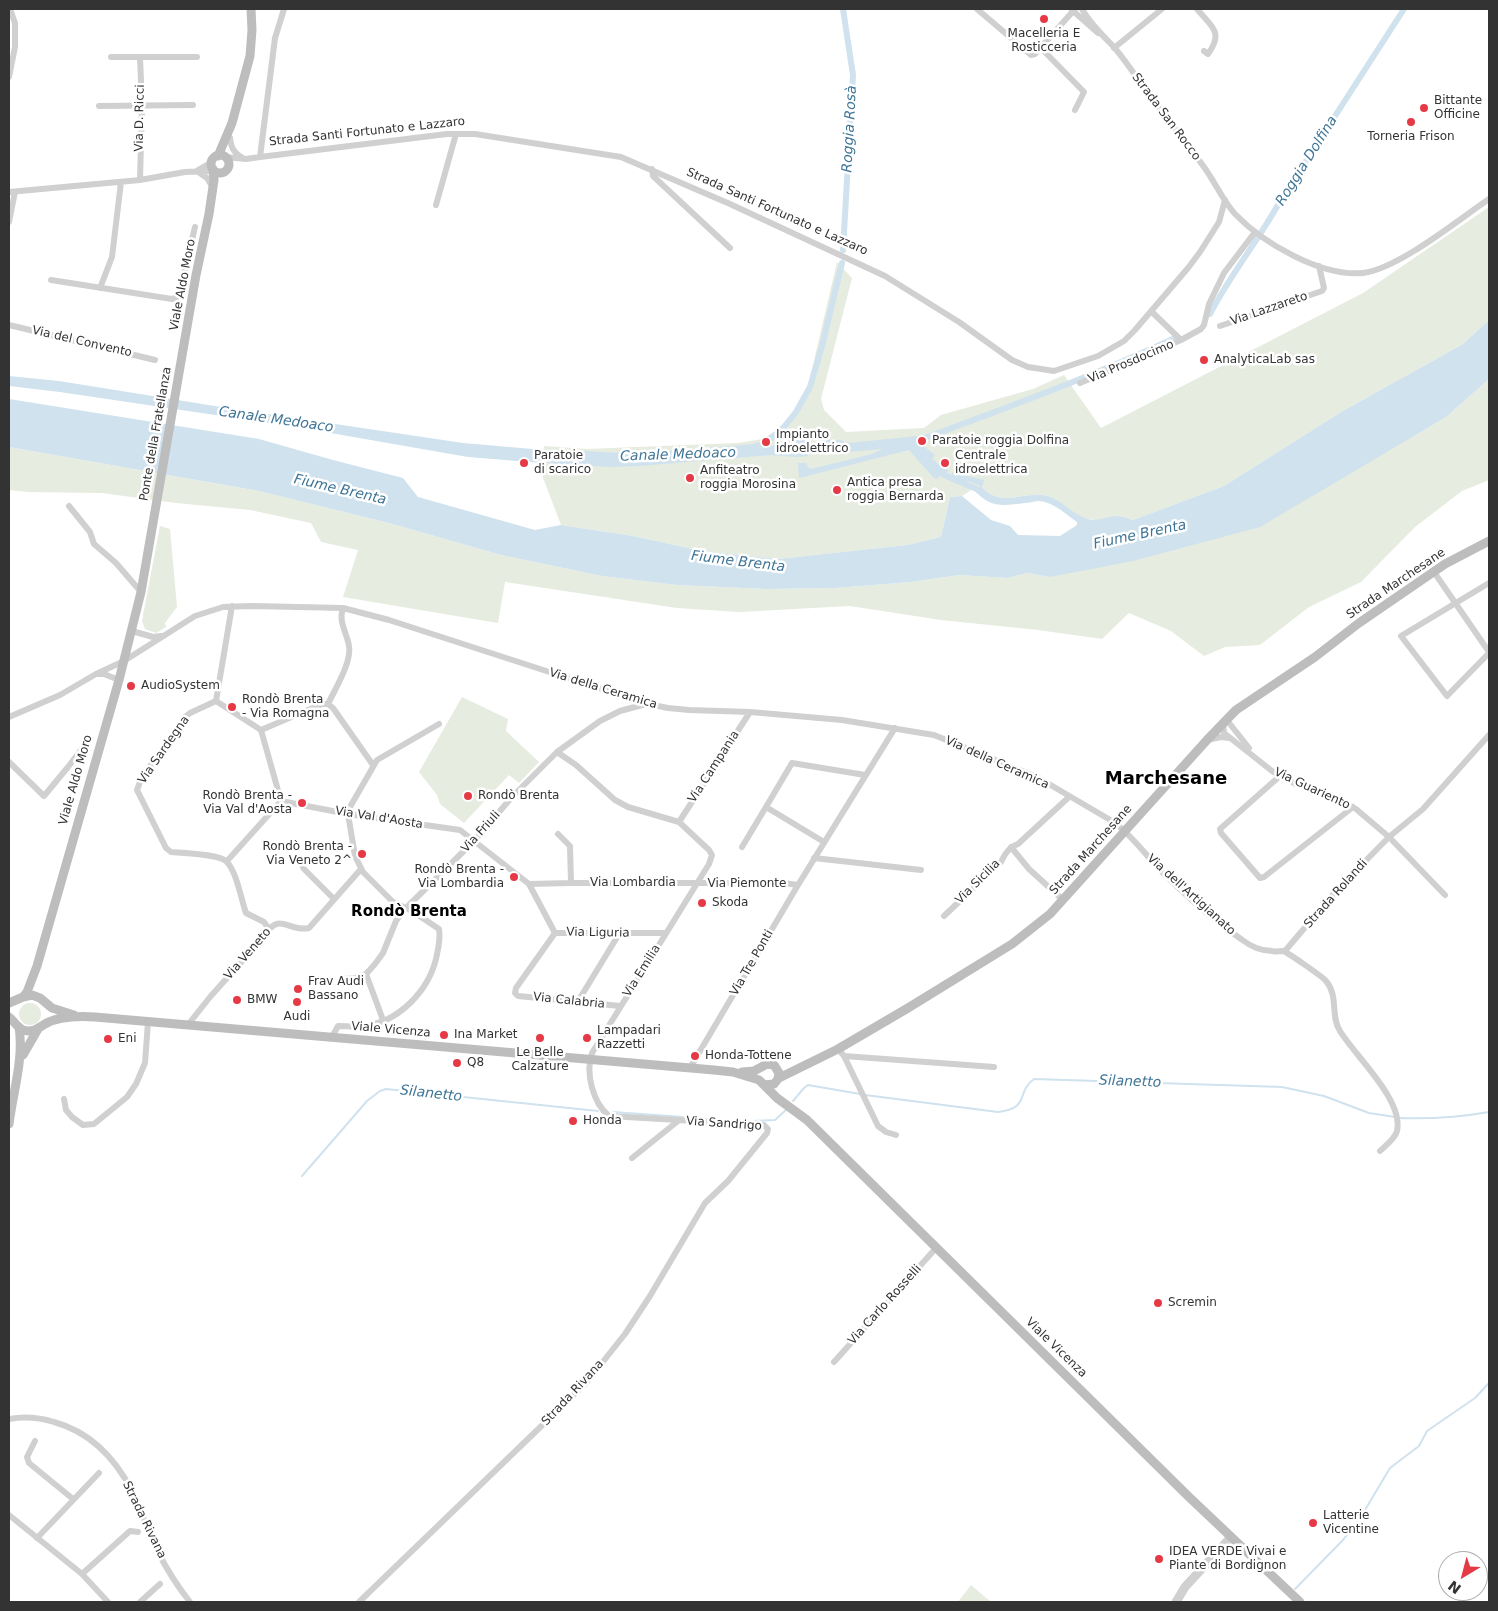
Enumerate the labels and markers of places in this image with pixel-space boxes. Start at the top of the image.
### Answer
marker: Macelleria E Rosticceria [1038,13,1050,25]
place label: Macelleria E Rosticceria [1008,27,1080,55]
place label: Bittante Officine [1434,94,1482,122]
marker: Bittante Officine [1418,102,1430,114]
marker: Torneria Frison [1405,116,1417,128]
place label: Torneria Frison [1367,130,1455,144]
place label: AnalyticaLab sas [1214,353,1315,367]
marker: AnalyticaLab sas [1198,354,1210,366]
place label: Impianto idroelettrico [776,428,849,456]
place label: Paratoie roggia Dolfina [932,434,1069,448]
marker: Paratoie roggia Dolfina [916,435,928,447]
marker: Impianto idroelettrico [760,436,772,448]
place label: Paratoie di scarico [534,449,591,477]
place label: Centrale idroelettrica [955,449,1028,477]
marker: Paratoie di scarico [518,457,530,469]
marker: Centrale idroelettrica [939,457,951,469]
place label: Anfiteatro roggia Morosina [700,464,796,492]
marker: Anfiteatro roggia Morosina [684,472,696,484]
place label: Antica presa roggia Bernarda [847,476,944,504]
marker: Antica presa roggia Bernarda [831,484,843,496]
place label: AudioSystem [141,679,220,693]
marker: AudioSystem [125,680,137,692]
place label: Rondò Brenta - Via Romagna [242,693,329,721]
marker: Rondò Brenta - Via Romagna [226,701,238,713]
place label: Rondò Brenta - Via Val d'Aosta [202,789,292,817]
place label: Rondò Brenta [478,789,559,803]
marker: Rondò Brenta [462,790,474,802]
marker: Rondò Brenta - Via Val d'Aosta [296,797,308,809]
place label: Rondò Brenta - Via Veneto 2^ [262,840,352,868]
marker: Rondò Brenta - Via Veneto 2^ [356,848,368,860]
place label: Rondò Brenta - Via Lombardia [414,863,504,891]
marker: Rondò Brenta - Via Lombardia [508,871,520,883]
place label: Skoda [712,896,748,910]
marker: Skoda [696,897,708,909]
place label: Frav Audi Bassano [308,975,364,1003]
marker: Frav Audi Bassano [292,983,304,995]
place label: BMW [247,993,277,1007]
marker: BMW [231,994,243,1006]
marker: Audi [291,996,303,1008]
place label: Audi [284,1010,310,1024]
place label: Lampadari Razzetti [597,1024,661,1052]
place label: Ina Market [454,1028,518,1042]
marker: Ina Market [438,1029,450,1041]
place label: Eni [118,1032,137,1046]
marker: Le Belle Calzature [534,1032,546,1044]
marker: Lampadari Razzetti [581,1032,593,1044]
marker: Eni [102,1033,114,1045]
place label: Le Belle Calzature [511,1046,569,1074]
place label: Honda-Tottene [705,1049,792,1063]
marker: Honda-Tottene [689,1050,701,1062]
place label: Q8 [467,1056,484,1070]
marker: Q8 [451,1057,463,1069]
place label: Honda [583,1114,622,1128]
marker: Honda [567,1115,579,1127]
place label: Scremin [1168,1296,1217,1310]
marker: Scremin [1152,1297,1164,1309]
place label: Latterie Vicentine [1323,1509,1379,1537]
marker: Latterie Vicentine [1307,1517,1319,1529]
place label: IDEA VERDE Vivai e Piante di Bordignon [1169,1545,1286,1573]
marker: IDEA VERDE Vivai e Piante di Bordignon [1153,1553,1165,1565]

